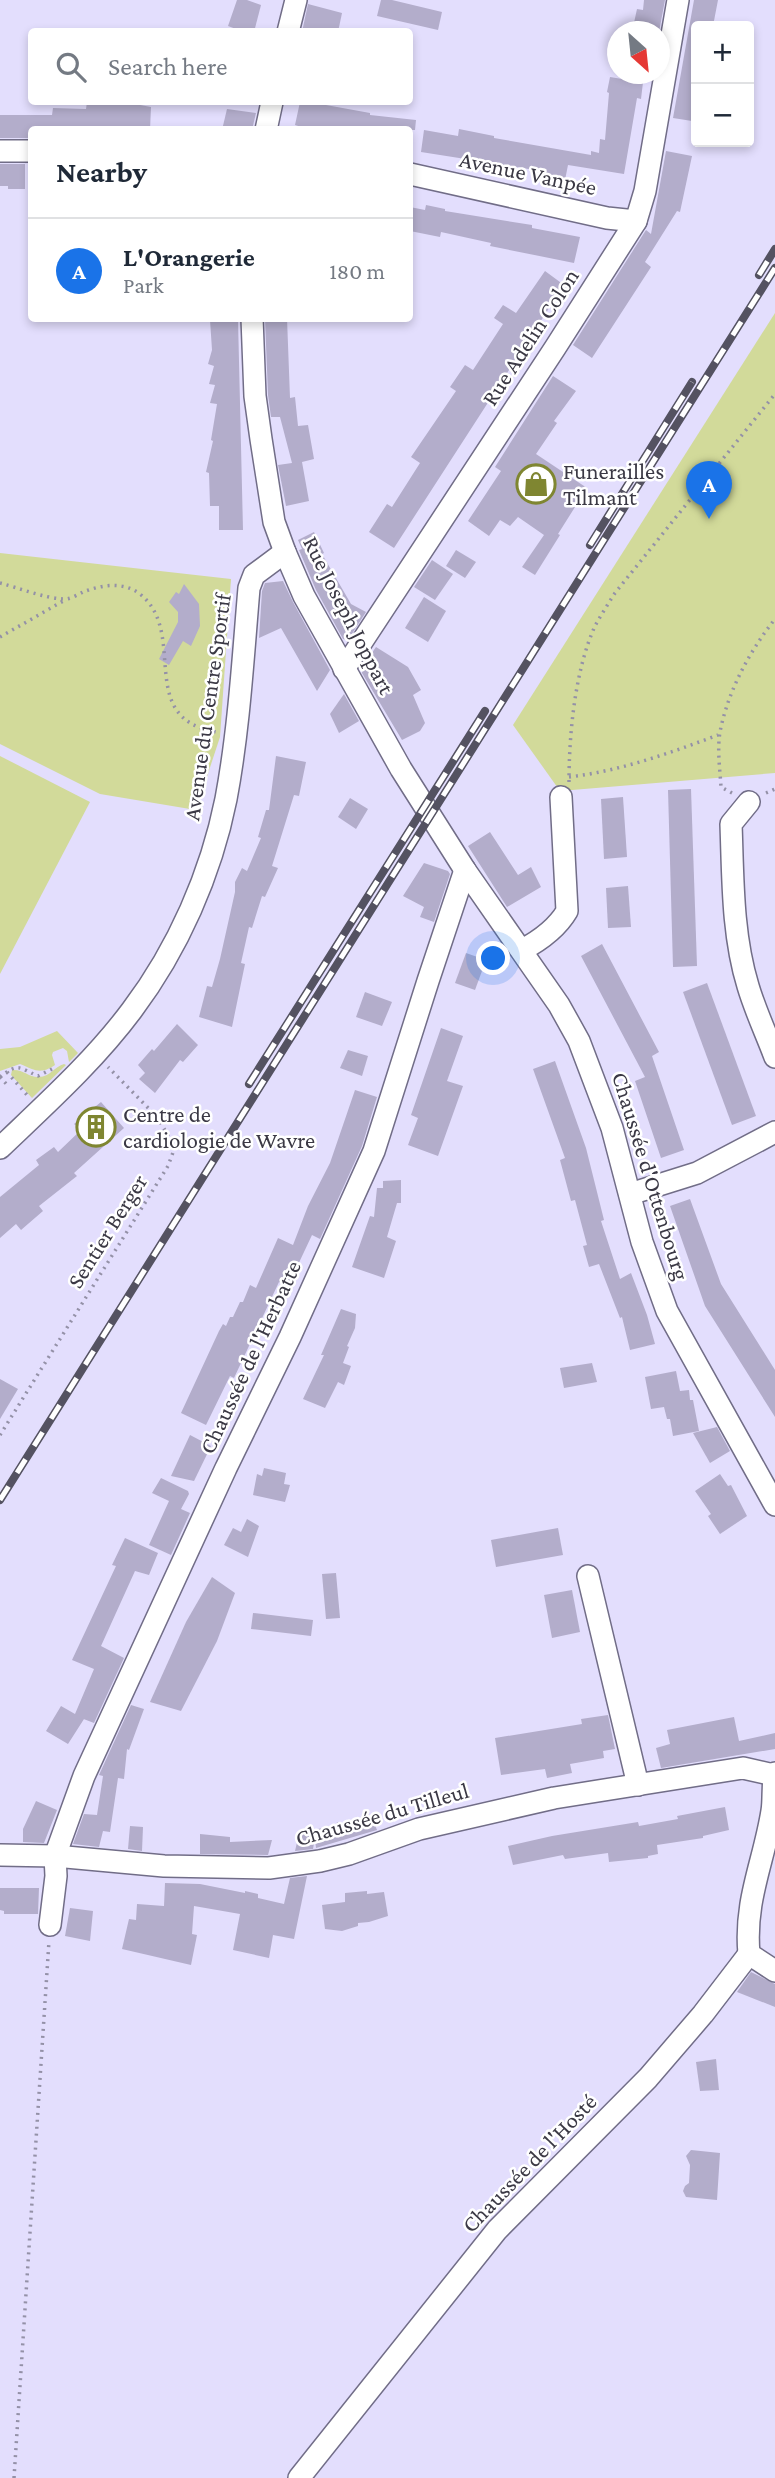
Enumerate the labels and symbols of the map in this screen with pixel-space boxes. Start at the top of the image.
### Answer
north arrow [607,21,670,84]
street label: Avenue Vanpée [457,146,599,200]
street label: Rue Adelin Colon [476,264,584,410]
place label: Funerailles Tilmant [563,458,664,510]
pin: A [686,461,732,519]
shop icon: Funerailles Tilmant [515,463,557,505]
street label: Rue Joseph Joppart [298,532,400,699]
street label: Avenue du Centre Sportif [178,591,236,822]
your location [476,941,510,975]
street label: Chaussée d'Ottenbourg [607,1069,695,1283]
place label: Centre de cardiologie de Wavre [123,1101,315,1153]
building icon: Centre de cardiologie de Wavre [75,1106,117,1148]
street label: Sentier Berger [62,1169,152,1293]
street label: Chaussée de l'Herbatte [194,1256,306,1458]
street label: Chaussée du Tilleul [292,1777,472,1851]
street label: Chaussée de l'Hosté [456,2088,602,2238]

